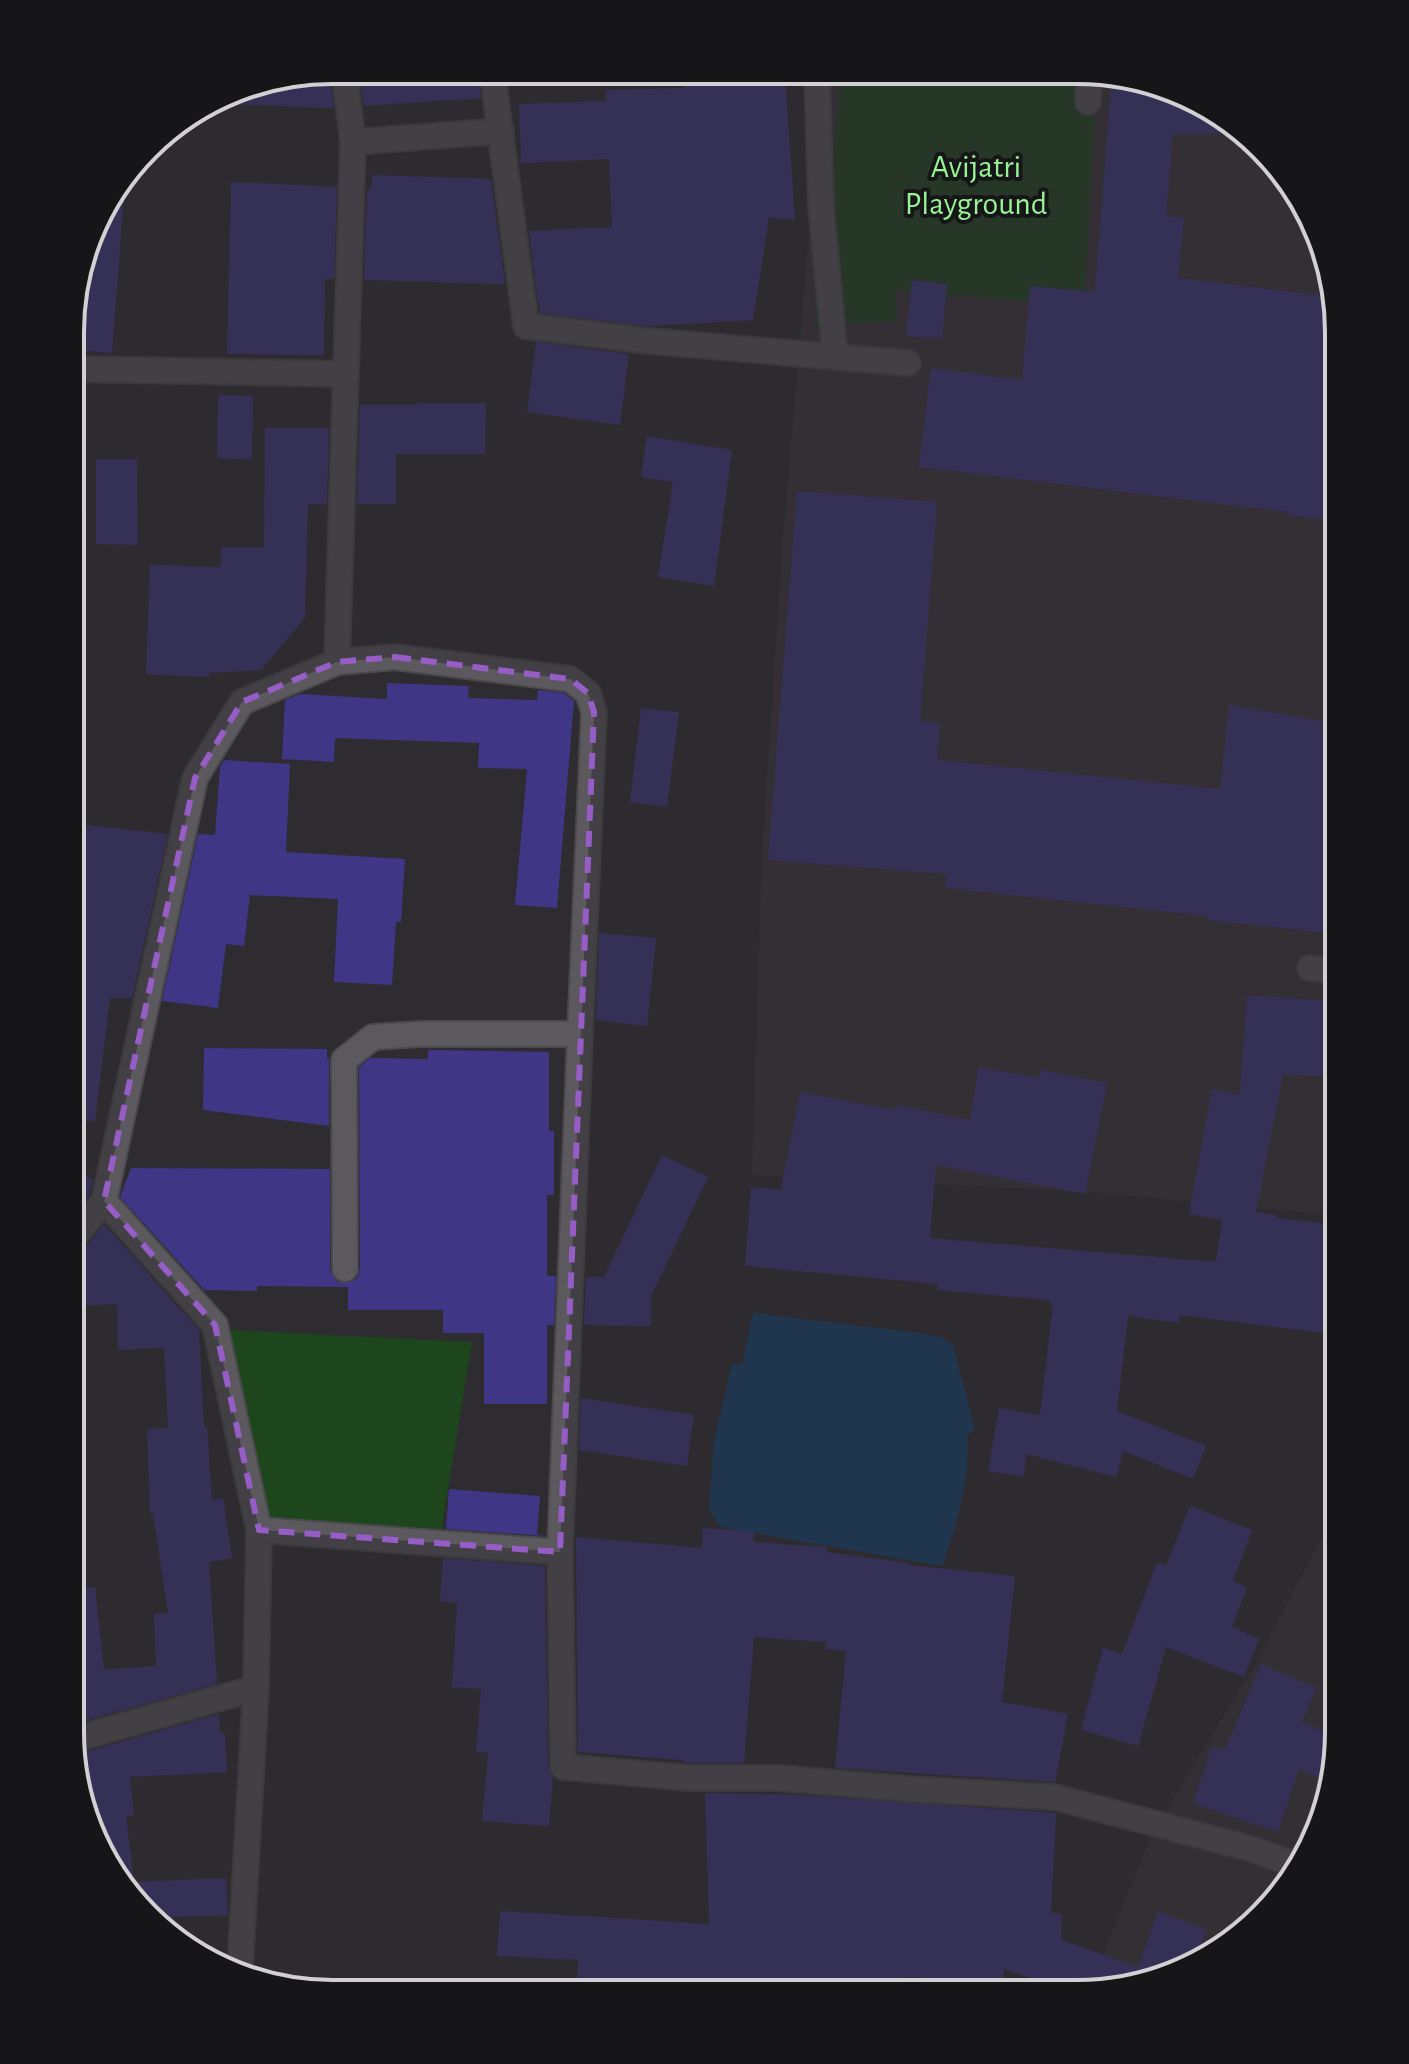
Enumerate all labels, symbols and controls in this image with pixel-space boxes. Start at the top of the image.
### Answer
park label: Avijatri Playground [905,151,1047,220]

